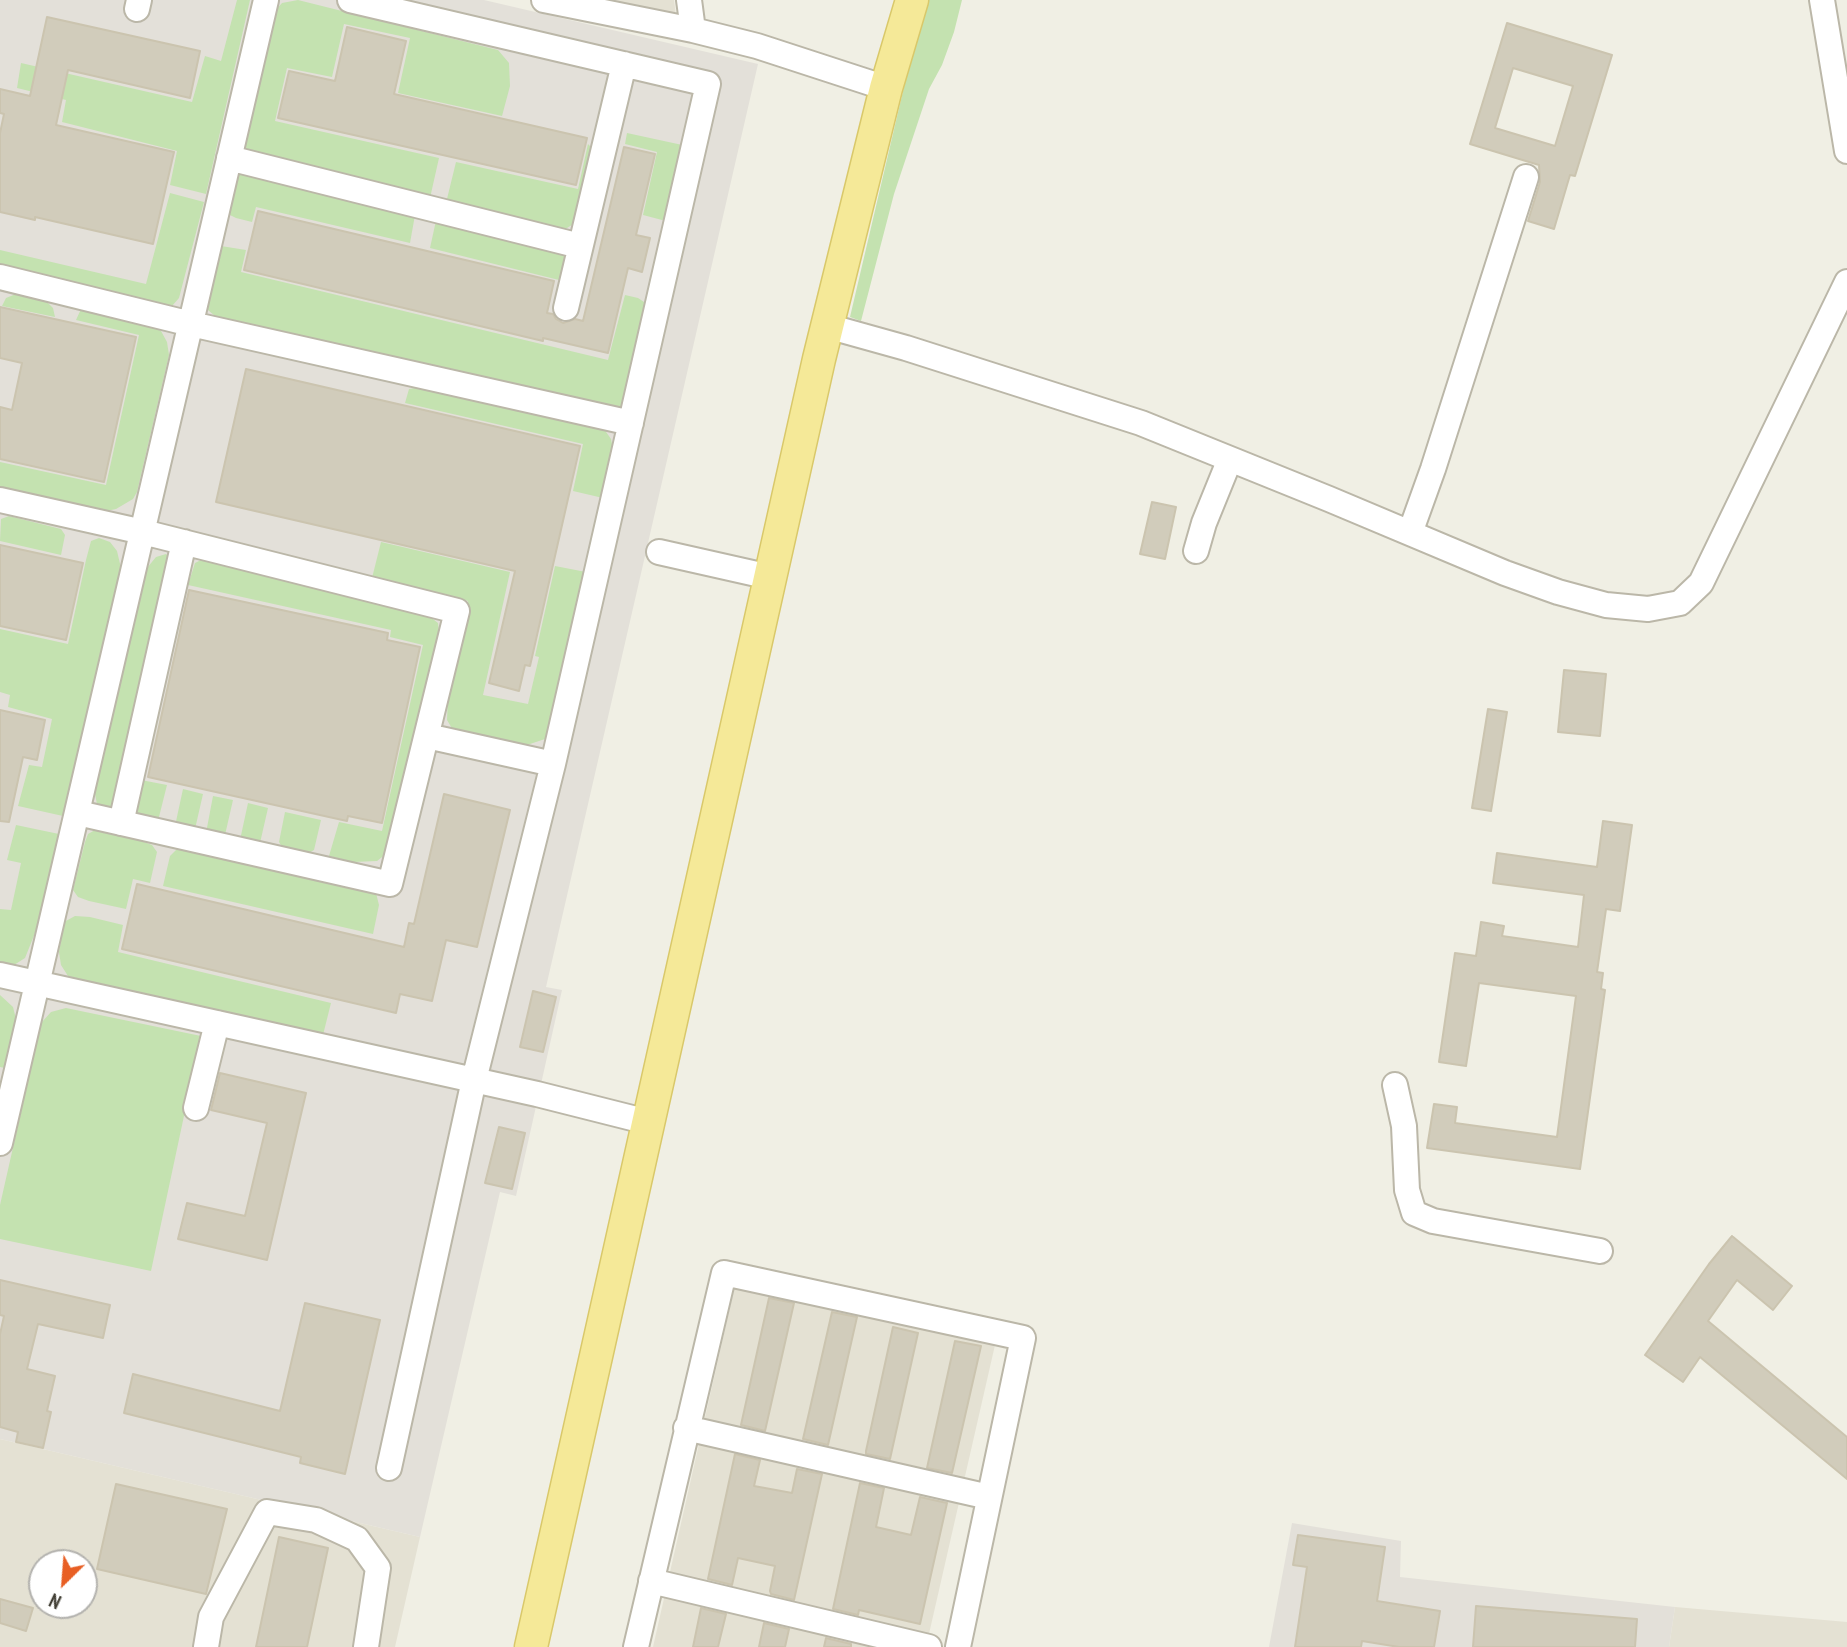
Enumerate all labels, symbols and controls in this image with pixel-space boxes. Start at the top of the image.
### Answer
north arrow [28,1549,98,1619]
text: N [45,1588,65,1614]

